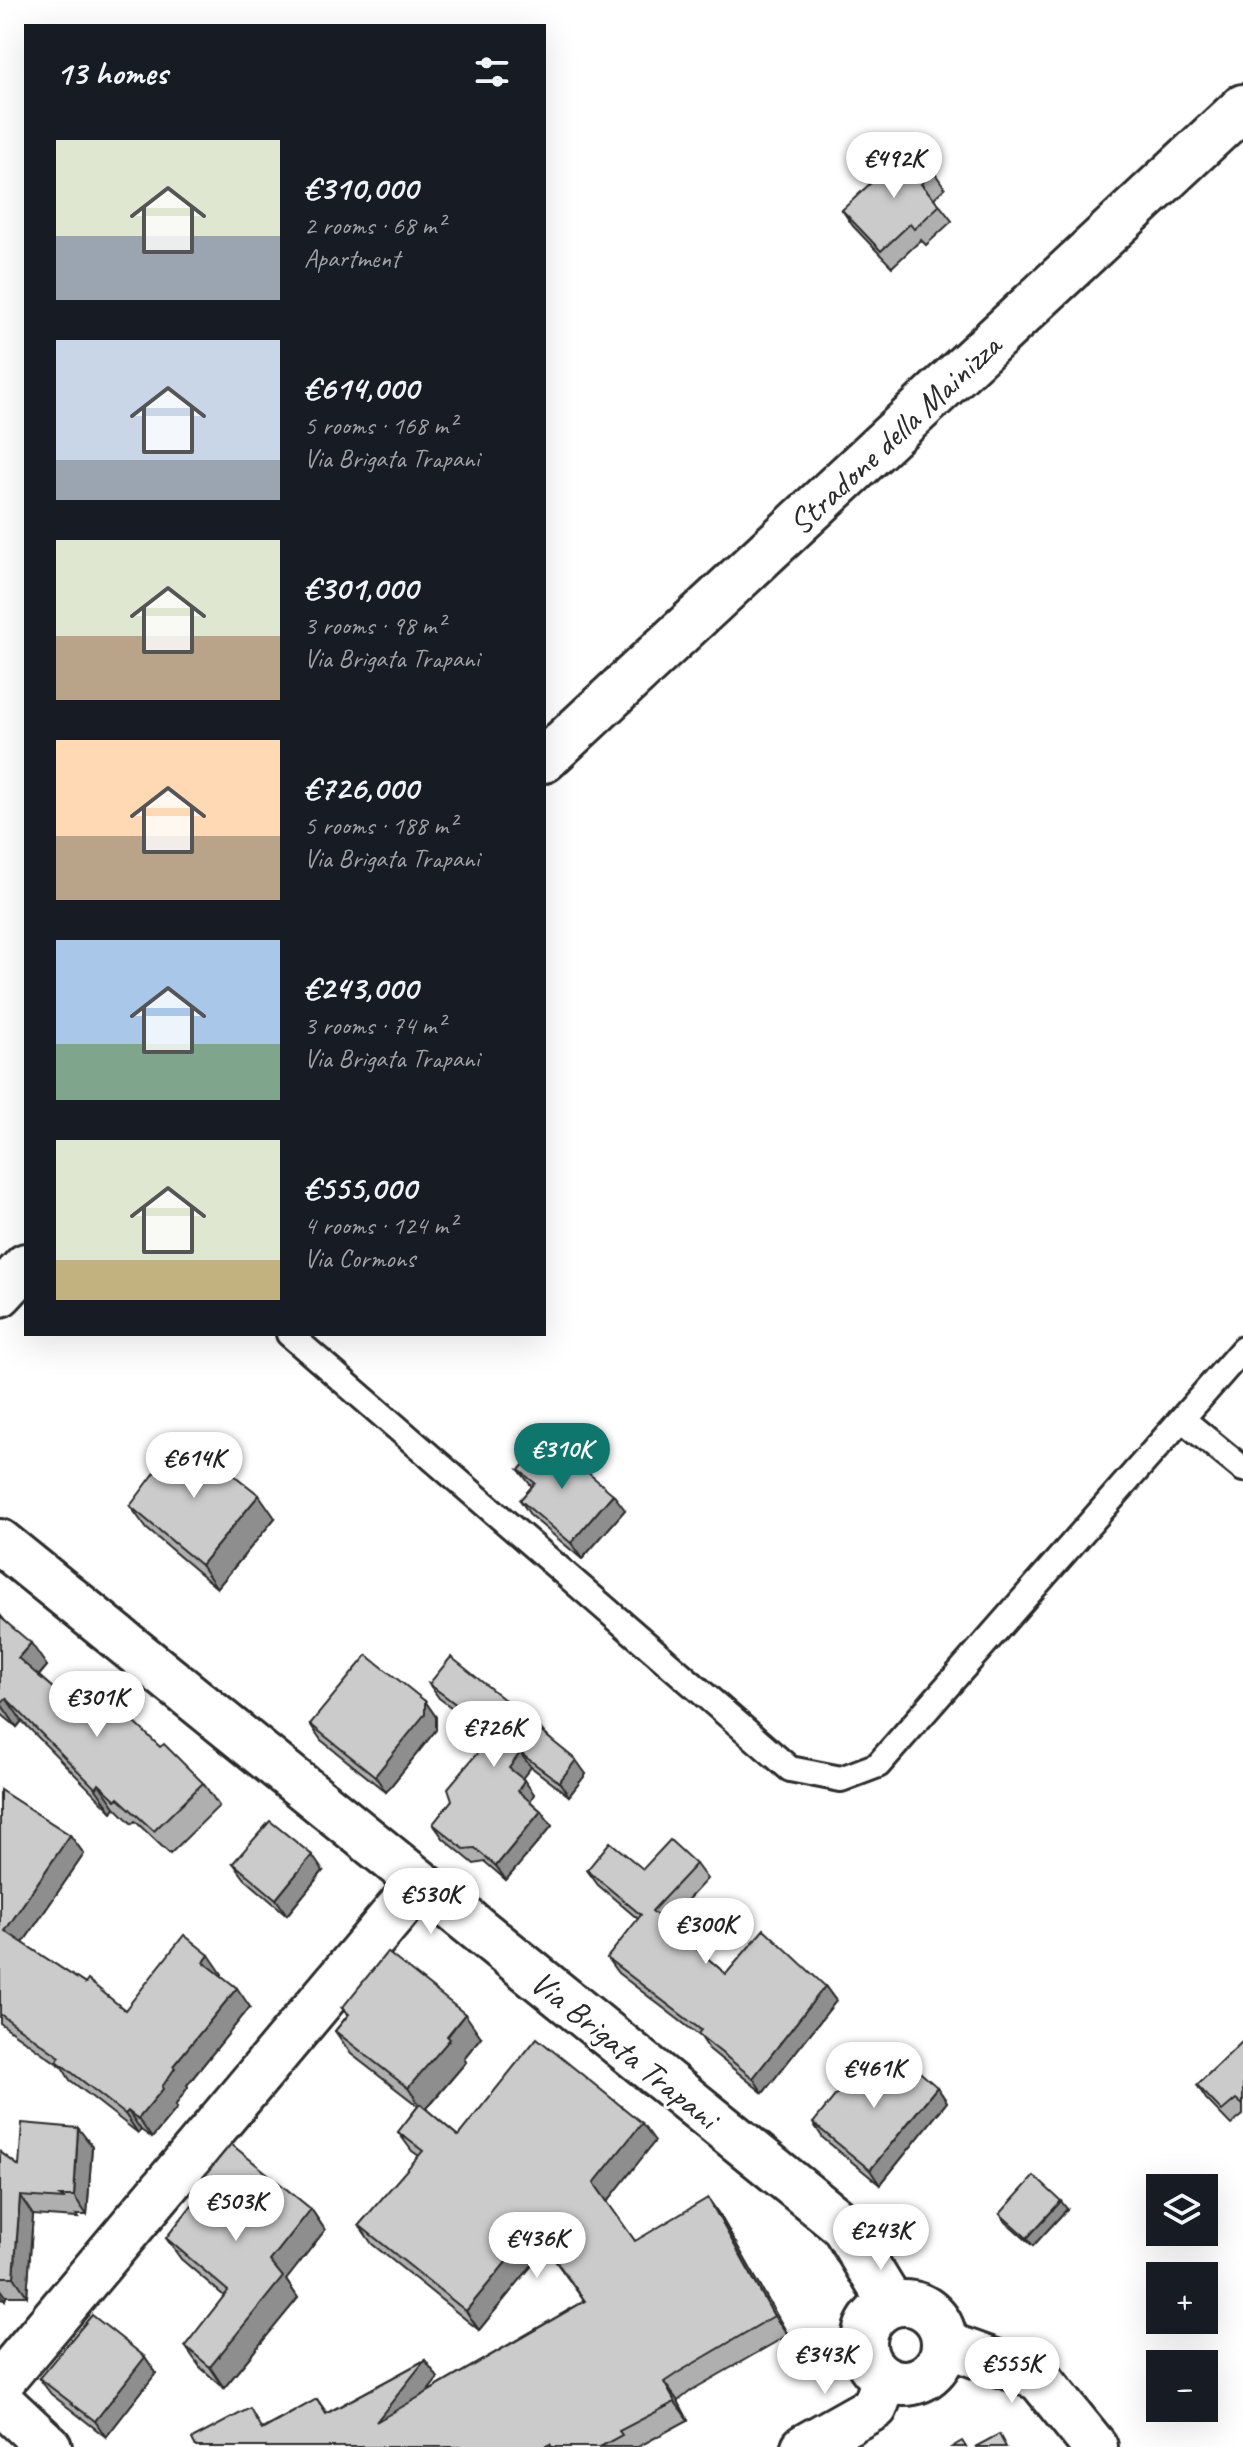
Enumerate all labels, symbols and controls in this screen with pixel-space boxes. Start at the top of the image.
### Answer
icon: filters [470,50,514,94]
text: 13 homes [56,51,167,94]
pin: €492K [838,132,950,200]
text: €492K [864,141,924,174]
text: €310,000 [304,166,418,209]
icon: home [120,172,216,268]
text: 2 rooms · 68 m² [304,209,445,242]
text: Apartment [304,242,400,275]
street label: Stradone della Mainizza [779,323,1012,544]
text: €614,000 [304,366,419,409]
icon: home [120,372,216,468]
text: 5 rooms · 168 m² [304,409,456,442]
text: Via Brigata Trapani [304,442,479,475]
text: €301,000 [304,566,418,609]
icon: home [120,572,216,668]
text: 3 rooms · 98 m² [304,609,445,642]
text: Via Brigata Trapani [304,642,479,675]
text: €726,000 [304,766,418,809]
icon: home [120,772,216,868]
text: 5 rooms · 188 m² [304,809,456,842]
text: Via Brigata Trapani [304,842,479,875]
text: €243,000 [304,966,418,1009]
icon: home [120,972,216,1068]
text: 3 rooms · 74 m² [304,1009,445,1042]
text: Via Brigata Trapani [304,1042,479,1075]
text: €555,000 [304,1166,416,1209]
icon: home [120,1172,216,1268]
text: 4 rooms · 124 m² [304,1209,456,1242]
text: Via Cormons [304,1242,415,1275]
pin: €310K [506,1423,618,1491]
pin: €614K [138,1432,250,1500]
text: €310K [532,1432,592,1465]
text: €614K [164,1441,224,1474]
pin: €301K [41,1671,153,1739]
text: €301K [67,1680,127,1713]
pin: €726K [438,1701,550,1769]
text: €726K [464,1710,524,1743]
pin: €530K [375,1868,487,1936]
text: €530K [401,1877,461,1910]
pin: €300K [650,1898,762,1966]
text: €300K [676,1907,736,1940]
street label: Via Brigata Trapani [522,1961,730,2141]
pin: €461K [818,2042,930,2110]
text: €461K [844,2051,904,2084]
map controls [1146,2174,1218,2422]
button: layers [1146,2174,1218,2246]
pin: €503K [180,2175,292,2243]
text: €503K [206,2184,266,2217]
pin: €243K [825,2204,937,2272]
pin: €436K [481,2212,593,2280]
text: €243K [851,2213,911,2246]
text: €436K [507,2221,567,2254]
button: + [1146,2262,1218,2334]
pin: €343K [769,2328,881,2396]
text: €343K [795,2337,855,2370]
pin: €555K [956,2337,1068,2405]
text: €555K [983,2346,1041,2379]
button: − [1146,2350,1218,2422]

